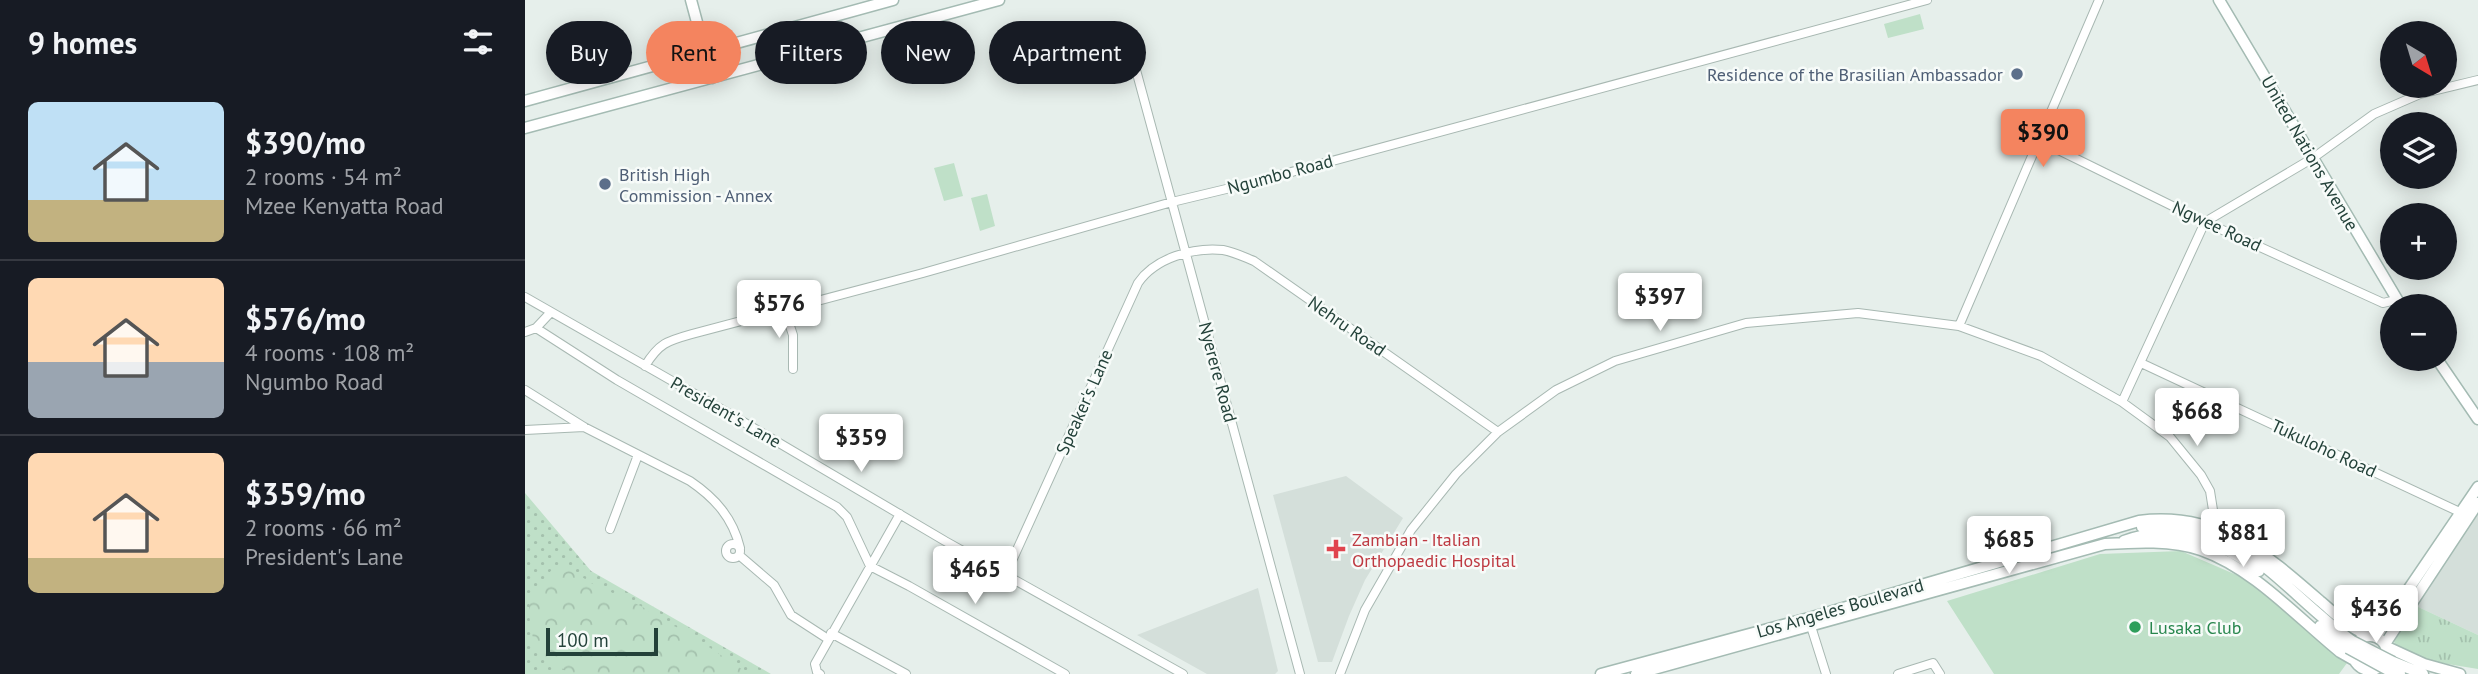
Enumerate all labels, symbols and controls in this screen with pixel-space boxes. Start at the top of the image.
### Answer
chip: Buy [546,21,632,84]
chip: Rent [646,21,741,84]
chip: Filters [755,21,867,84]
chip: New [881,21,975,84]
chip: Apartment [989,21,1146,84]
north arrow [2380,21,2457,98]
map controls [2380,21,2457,371]
text: 9 homes [28,23,137,62]
icon: filters [459,23,497,61]
place label: Residence of the Brasilian Ambassador [1707,63,2003,86]
marker: Residence of the Brasilian Ambassador [2009,66,2025,82]
street label: United Nations Avenue [2256,71,2364,235]
pin: $390 [2002,110,2084,169]
button: layers [2380,112,2457,189]
text: $390 [2017,117,2069,146]
text: $390/mo [245,123,366,162]
icon: home [84,130,168,214]
street label: Ngumbo Road [1225,149,1335,199]
text: 2 rooms · 54 m² [245,162,402,191]
place label: British High Commission - Annex [619,163,773,207]
marker: British High Commission - Annex [597,176,613,192]
text: Mzee Kenyatta Road [245,191,444,220]
street label: Ngwee Road [2169,195,2265,257]
button: + [2380,203,2457,280]
pin: $397 [1619,274,1701,333]
pin: $576 [738,280,820,340]
text: $397 [1634,281,1686,310]
text: $576 [753,288,805,317]
street label: Nehru Road [1304,291,1390,361]
button: − [2380,294,2457,371]
text: $576/mo [245,299,366,338]
icon: home [84,306,168,390]
street label: Nyerere Road [1194,319,1242,425]
text: 4 rooms · 108 m² [245,338,414,367]
street label: Speaker's Lane [1050,346,1118,458]
text: Ngumbo Road [245,367,383,396]
street label: President's Lane [667,371,785,453]
pin: $668 [2156,388,2238,448]
text: $668 [2171,396,2223,425]
pin: $359 [820,414,902,474]
street label: Tukuloho Road [2268,414,2380,482]
text: $359 [835,422,887,451]
text: $359/mo [245,474,366,513]
icon: home [84,481,168,565]
pin: $881 [2202,510,2284,569]
text: 2 rooms · 66 m² [245,513,402,542]
pin: $685 [1968,516,2050,576]
text: $881 [2217,517,2269,546]
text: $685 [1983,524,2035,553]
place label: Zambian - Italian Orthopaedic Hospital [1352,528,1516,572]
marker: Zambian - Italian Orthopaedic Hospital [1326,539,1346,559]
text: President's Lane [245,542,403,571]
pin: $465 [934,546,1016,606]
text: $465 [949,554,1001,583]
street label: Los Angeles Boulevard [1754,573,1926,643]
pin: $436 [2335,586,2417,645]
text: $436 [2350,593,2402,622]
place label: Lusaka Club [2149,616,2241,639]
marker: Lusaka Club [2127,619,2143,635]
scale bar [546,625,658,657]
text: 100 m [557,628,609,652]

